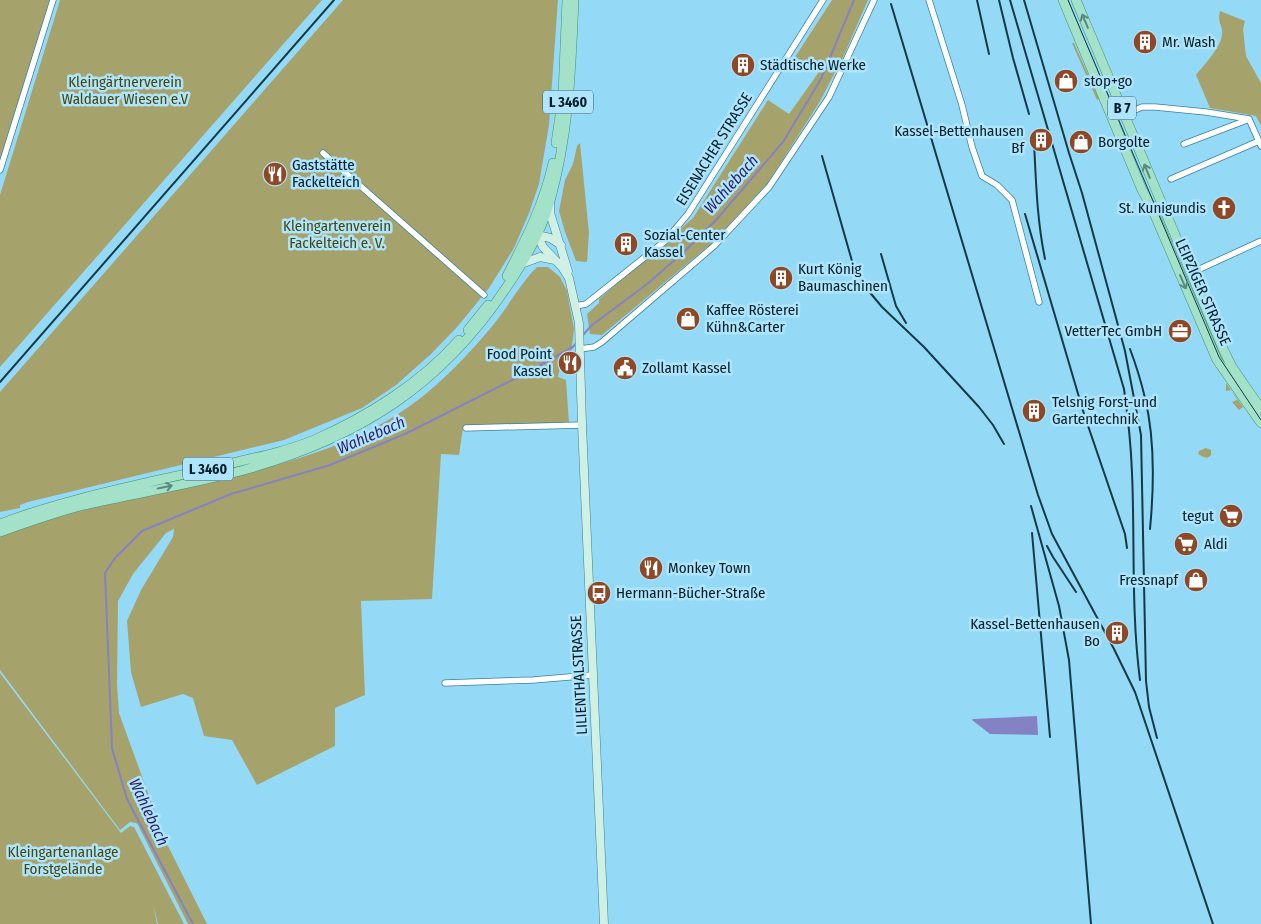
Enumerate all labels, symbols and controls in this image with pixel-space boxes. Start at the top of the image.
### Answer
one-way arrow [1080,14,1089,29]
building icon: Mr. Wash [1132,29,1158,55]
place label: Mr. Wash [1162,33,1216,51]
building icon: Städtische Werke [730,52,756,78]
place label: Städtische Werke [760,56,866,74]
shop icon: stop+go [1053,68,1079,94]
place label: stop+go [1084,72,1133,90]
park label: Kleingärtnerverein Waldauer Wiesen e.V [62,73,188,108]
street label: EISENACHER STRASSE [672,89,756,209]
road number: L 3460 [543,90,593,114]
road number: B 7 [1108,96,1136,120]
place label: Kassel-Bettenhausen Bf [894,122,1025,157]
building icon: Kassel-Bettenhausen Bf [1028,127,1054,153]
shop icon: Borgolte [1068,129,1094,155]
place label: Borgolte [1098,133,1150,151]
water label: Wahlebach [700,151,762,217]
place label: Gaststätte Fackelteich [292,156,360,191]
restaurant icon: Gaststätte Fackelteich [262,161,288,187]
one-way arrow [1142,164,1152,179]
church icon: St. Kunigundis [1211,195,1237,221]
place label: St. Kunigundis [1119,199,1206,217]
park label: Kleingartenverein Fackelteich e. V. [283,217,391,252]
place label: Sozial-Center Kassel [644,226,726,261]
building icon: Sozial-Center Kassel [613,231,639,257]
street label: LEIPZIGER STRASSE [1171,236,1235,348]
place label: Kurt König Baumaschinen [798,260,888,295]
building icon: Kurt König Baumaschinen [768,265,794,291]
one-way arrow [1178,274,1188,289]
place label: Kaffee Rösterei Kühn&Carter [706,301,799,336]
shop icon: Kaffee Rösterei Kühn&Carter [675,306,701,332]
office icon: VetterTec GmbH [1167,318,1193,344]
place label: VetterTec GmbH [1064,322,1162,340]
place label: Food Point Kassel [487,345,552,380]
restaurant icon: Food Point Kassel [557,350,583,376]
public building icon: Zollamt Kassel [612,355,638,381]
place label: Zollamt Kassel [642,359,731,377]
place label: Telsnig Forst-und Gartentechnik [1052,393,1157,428]
building icon: Telsnig Forst-und Gartentechnik [1021,398,1047,424]
water label: Wahlebach [334,412,408,458]
road number: L 3460 [183,458,233,480]
one-way arrow [157,482,173,492]
supermarket icon: tegut [1218,503,1244,529]
place label: tegut [1182,507,1214,525]
supermarket icon: Aldi [1173,531,1199,557]
place label: Aldi [1204,535,1228,553]
restaurant icon: Monkey Town [638,555,664,581]
place label: Monkey Town [668,559,751,577]
shop icon: Fressnapf [1183,567,1209,593]
place label: Fressnapf [1119,571,1179,589]
bus stop icon: Hermann-Bücher-Straße [586,580,612,606]
place label: Hermann-Bücher-Straße [616,584,765,602]
street label: LILIENTHALSTRASSE [567,615,591,735]
place label: Kassel-Bettenhausen Bo [970,615,1100,650]
building icon: Kassel-Bettenhausen Bo [1104,620,1130,646]
water label: Wahlebach [125,775,173,849]
park label: Kleingartenanlage Forstgelände [8,843,118,878]

